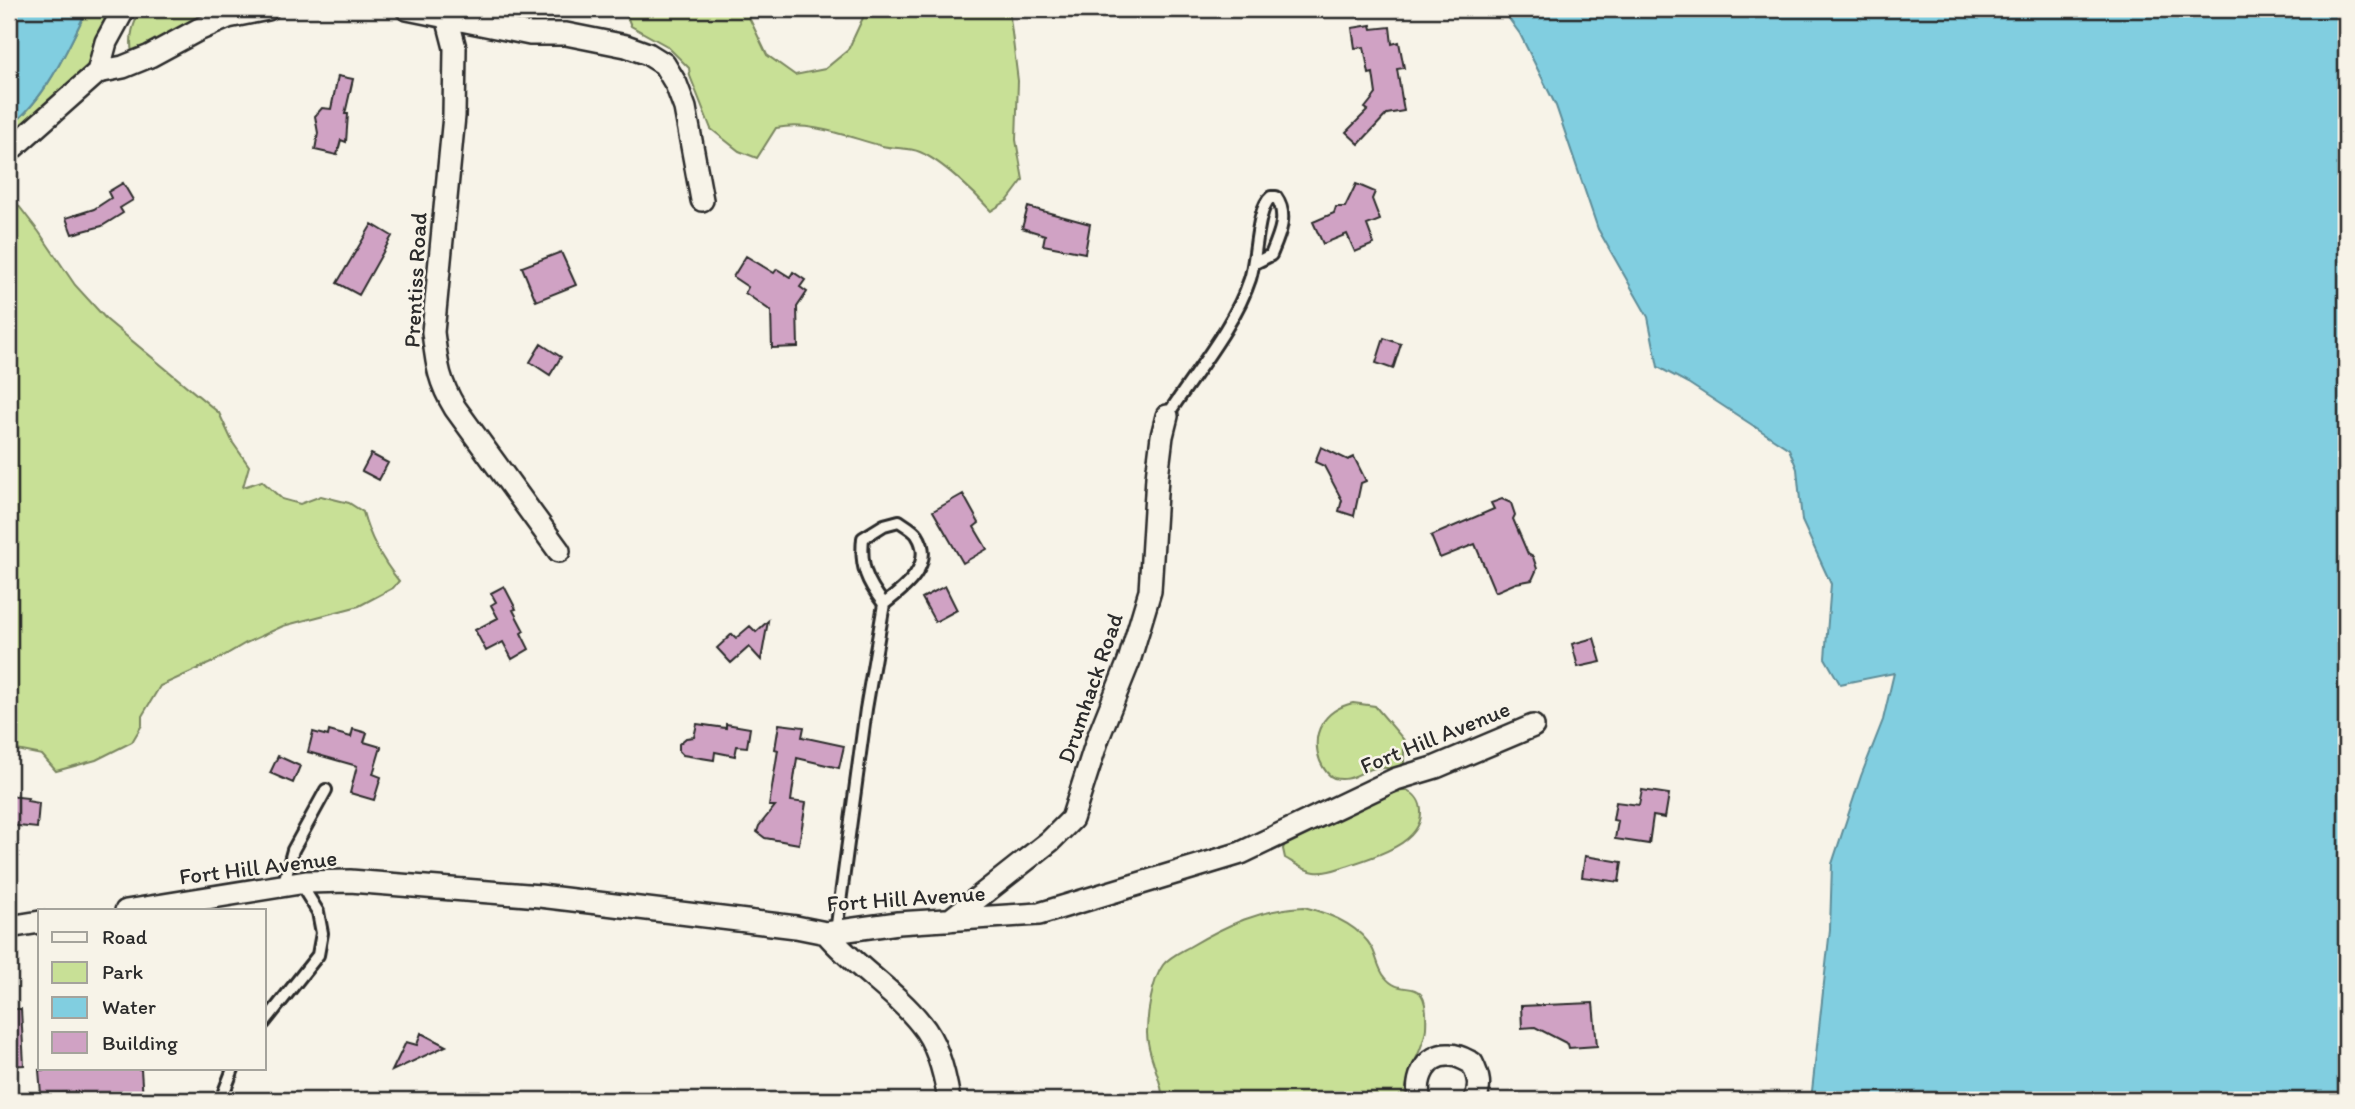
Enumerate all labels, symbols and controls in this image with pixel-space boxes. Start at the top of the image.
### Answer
street label: Prentiss Road [397,211,433,349]
street label: Drumhack Road [1051,609,1129,767]
street label: Fort Hill Avenue [1356,694,1514,780]
street label: Fort Hill Avenue [177,843,339,891]
street label: Fort Hill Avenue [826,878,986,918]
legend [38,909,266,1070]
text: Road [102,924,148,949]
text: Park [102,959,144,984]
text: Water [102,994,156,1019]
text: Building [102,1030,178,1055]

